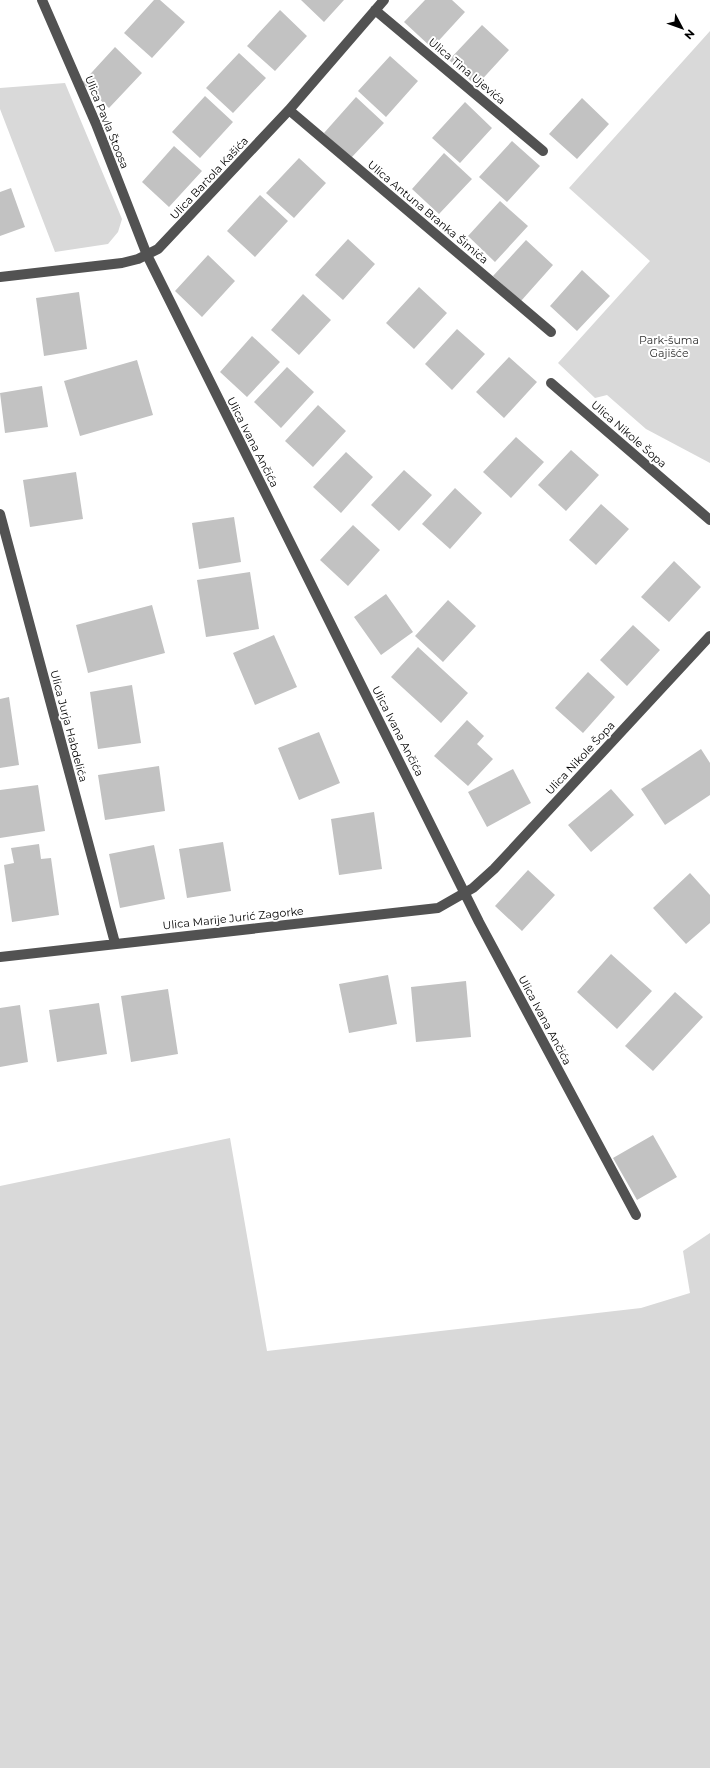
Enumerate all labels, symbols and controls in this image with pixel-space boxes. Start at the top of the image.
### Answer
north arrow [662,8,702,48]
text: N [681,27,698,43]
street label: Ulica Tina Ujevića [426,35,508,107]
street label: Ulica Pavla Štoosa [82,73,132,171]
street label: Ulica Bartola Kašića [167,134,251,222]
street label: Ulica Antuna Branka Šimića [365,157,491,267]
park label: Park-šuma Gajišće [639,333,699,360]
street label: Ulica Ivana Ančića [224,394,282,490]
street label: Ulica Nikole Šopa [588,397,670,471]
street label: Ulica Jurja Habdelića [47,668,91,784]
street label: Ulica Ivana Ančića [369,683,427,779]
street label: Ulica Nikole Šopa [542,718,618,798]
street label: Ulica Marije Jurić Zagorke [162,904,305,932]
street label: Ulica Ivana Ančića [515,973,575,1067]

